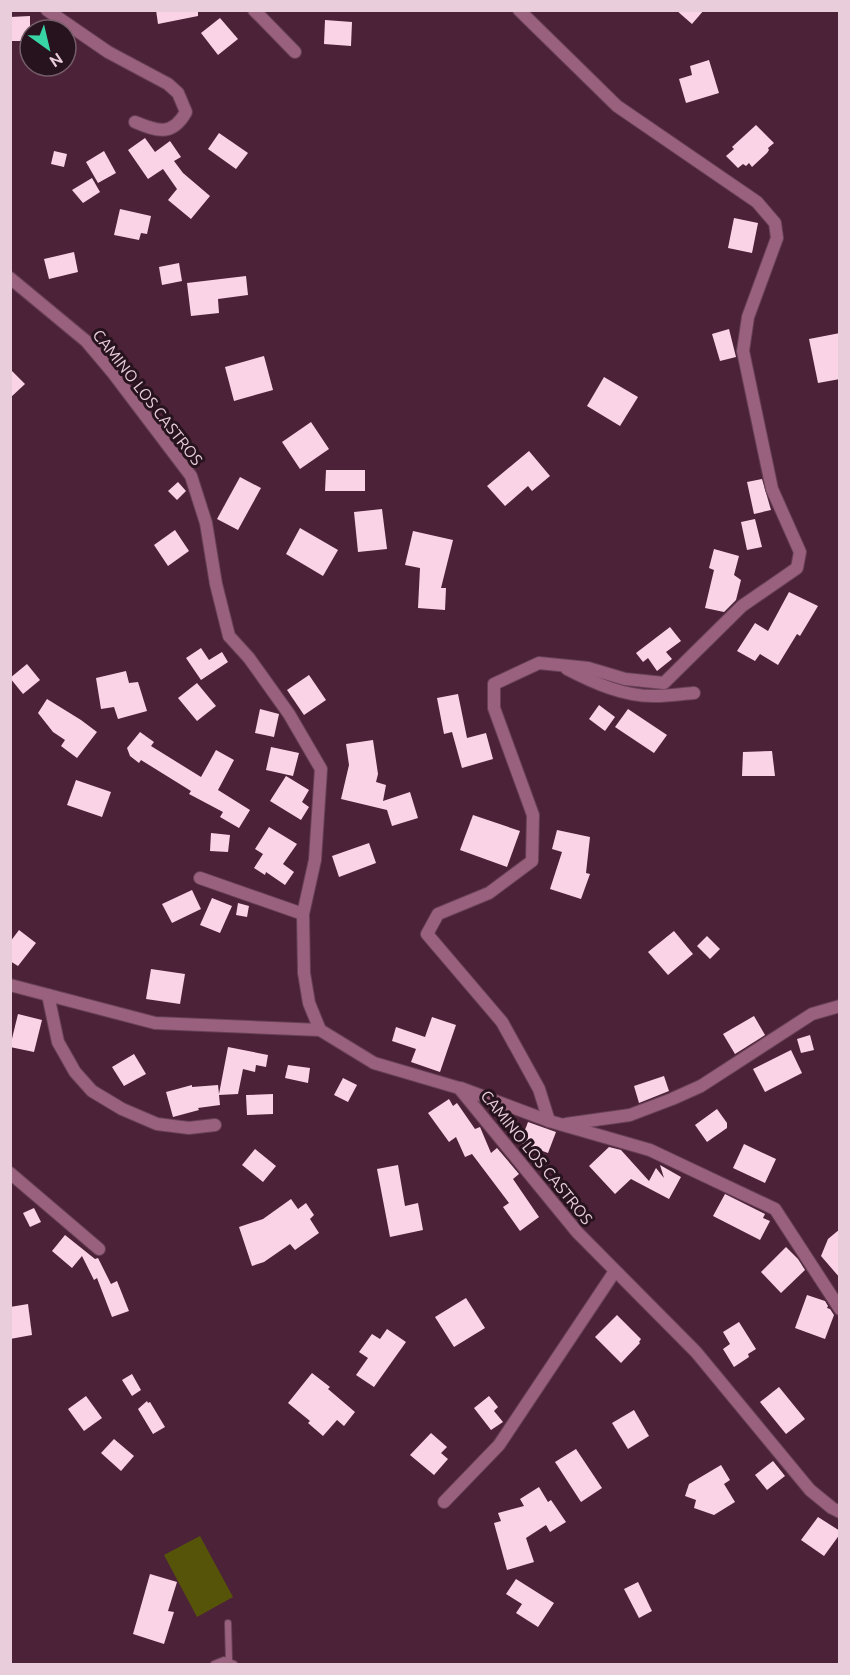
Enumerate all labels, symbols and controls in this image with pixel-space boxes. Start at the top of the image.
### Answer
north arrow [18,18,78,78]
text: N [46,50,66,71]
street label: CAMINO LOS CASTROS [89,326,207,468]
street label: CAMINO LOS CASTROS [477,1086,597,1228]

